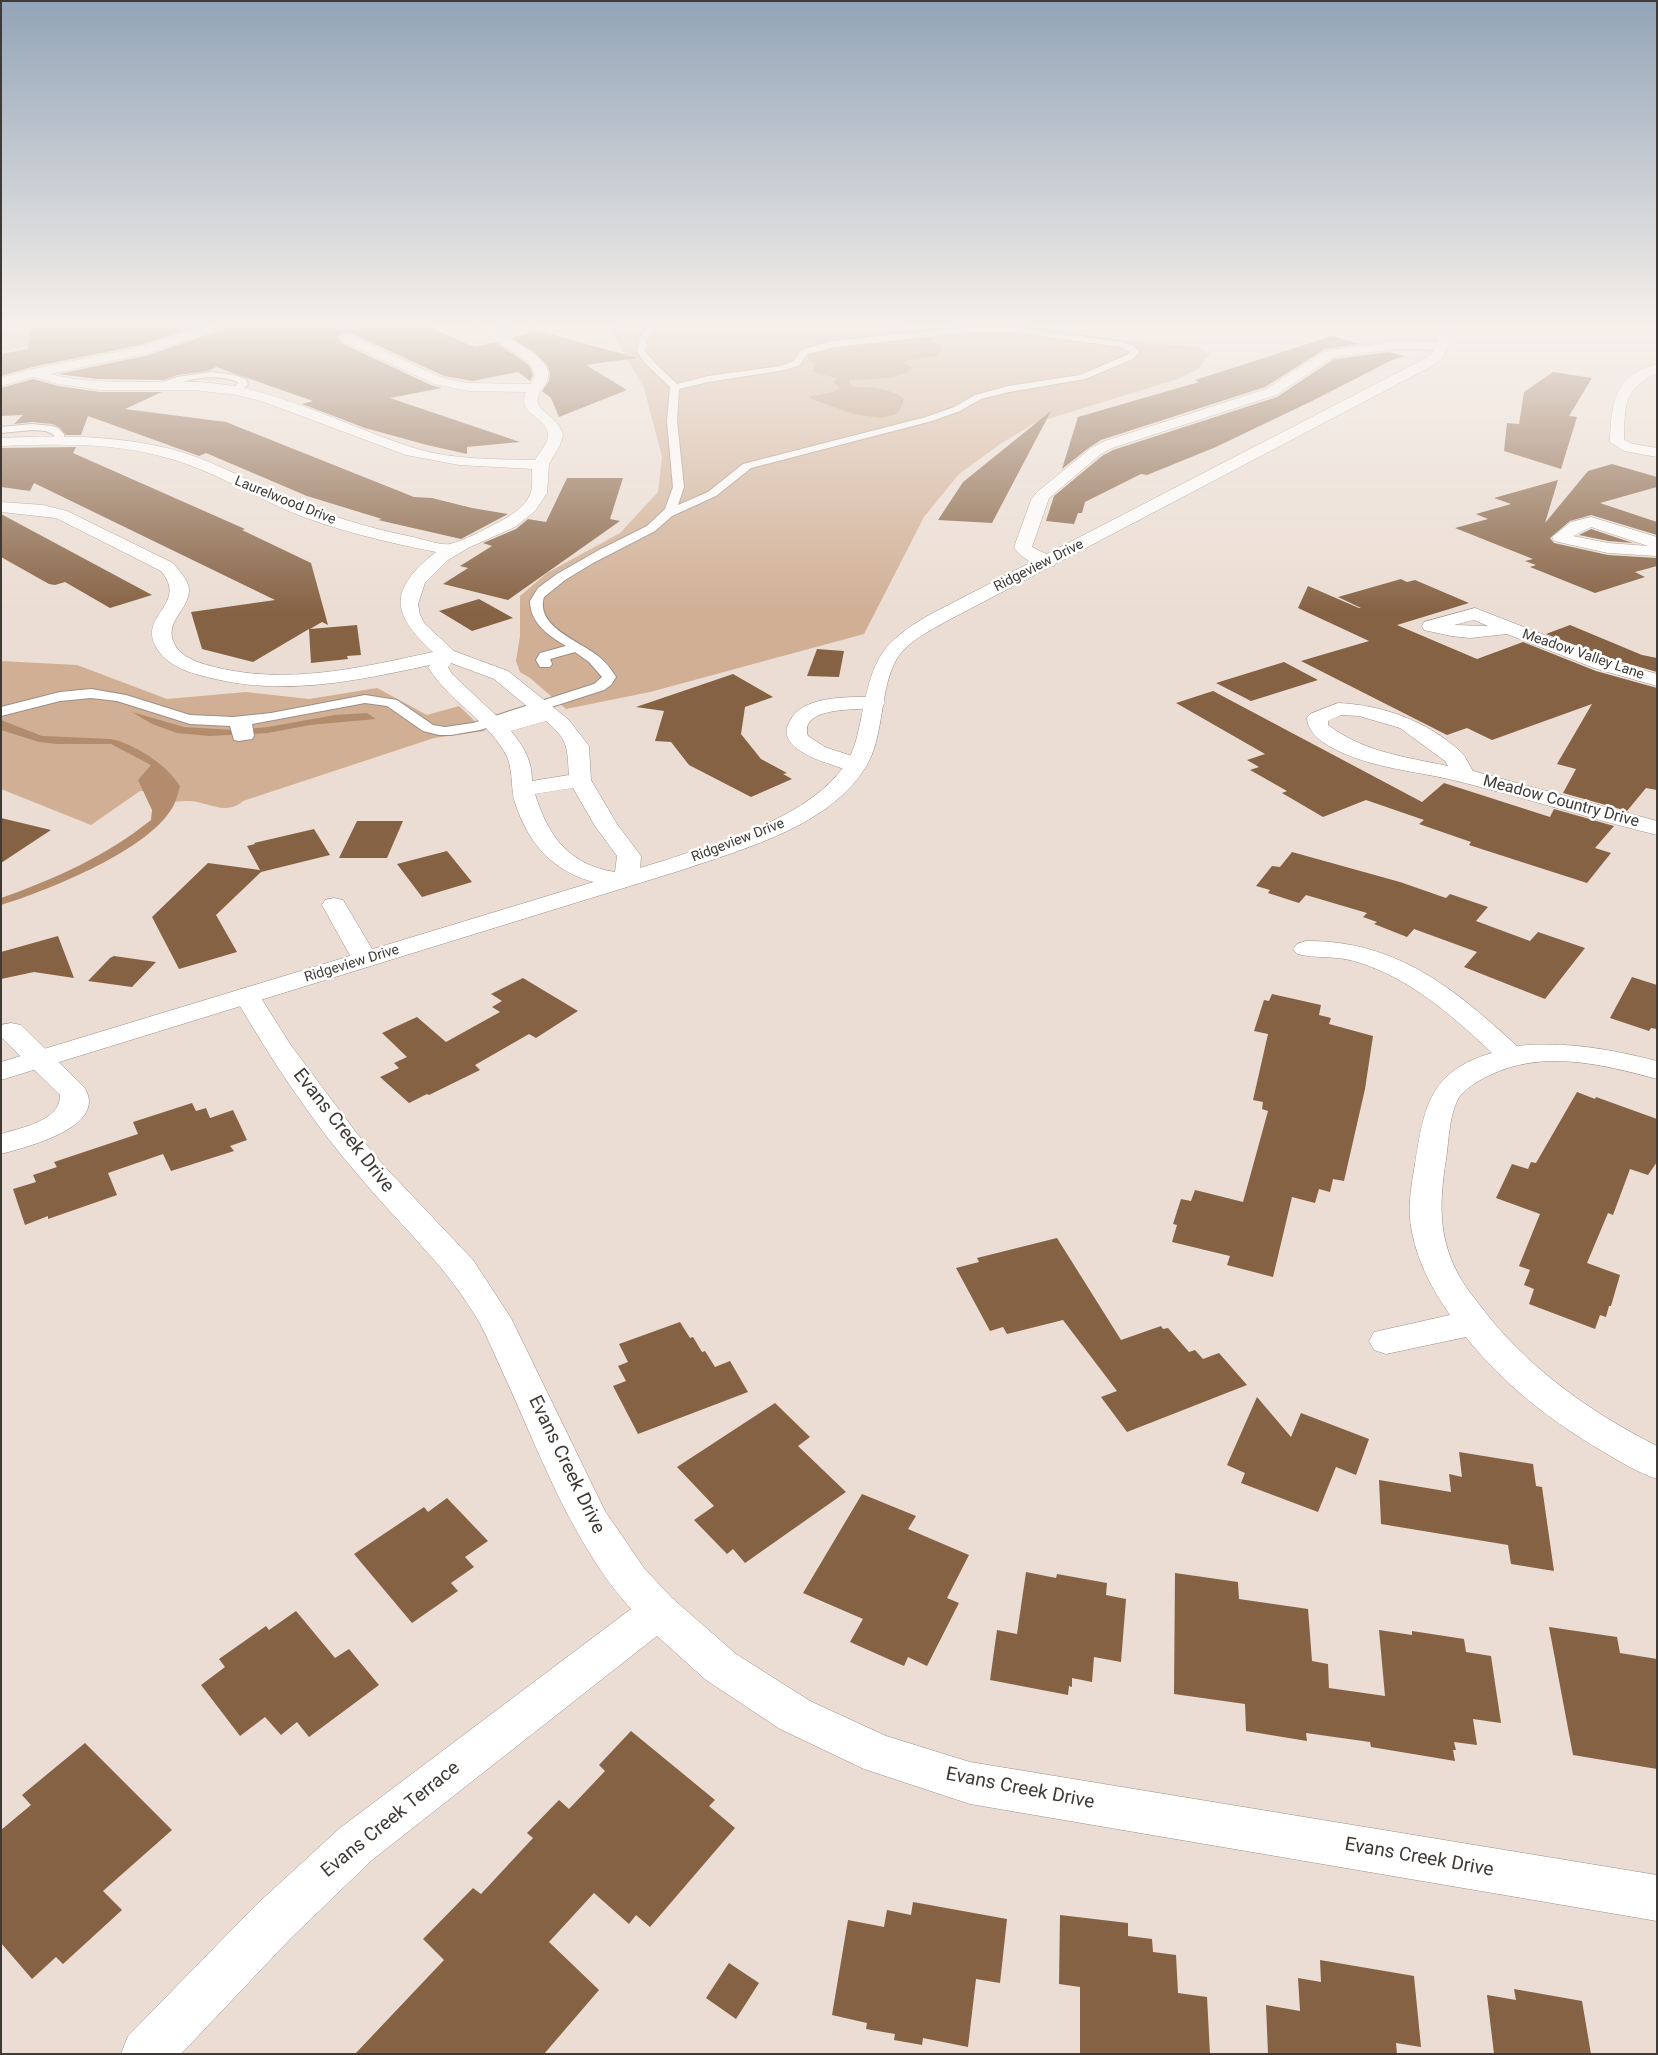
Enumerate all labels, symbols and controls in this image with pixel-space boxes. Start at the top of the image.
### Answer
street label: Laurelwood Drive [232,473,338,529]
street label: Ridgeview Drive [991,536,1087,596]
street label: Meadow Valley Lane [1520,626,1646,684]
street label: Meadow Country Drive [1481,772,1641,832]
street label: Ridgeview Drive [689,816,787,866]
street label: Ridgeview Drive [303,942,401,986]
street label: Evans Creek Drive [288,1065,398,1197]
street label: Evans Creek Drive [523,1392,609,1538]
street label: Evans Creek Terrace [317,1757,465,1883]
street label: Evans Creek Drive [944,1763,1096,1815]
street label: Evans Creek Drive [1343,1834,1495,1882]

